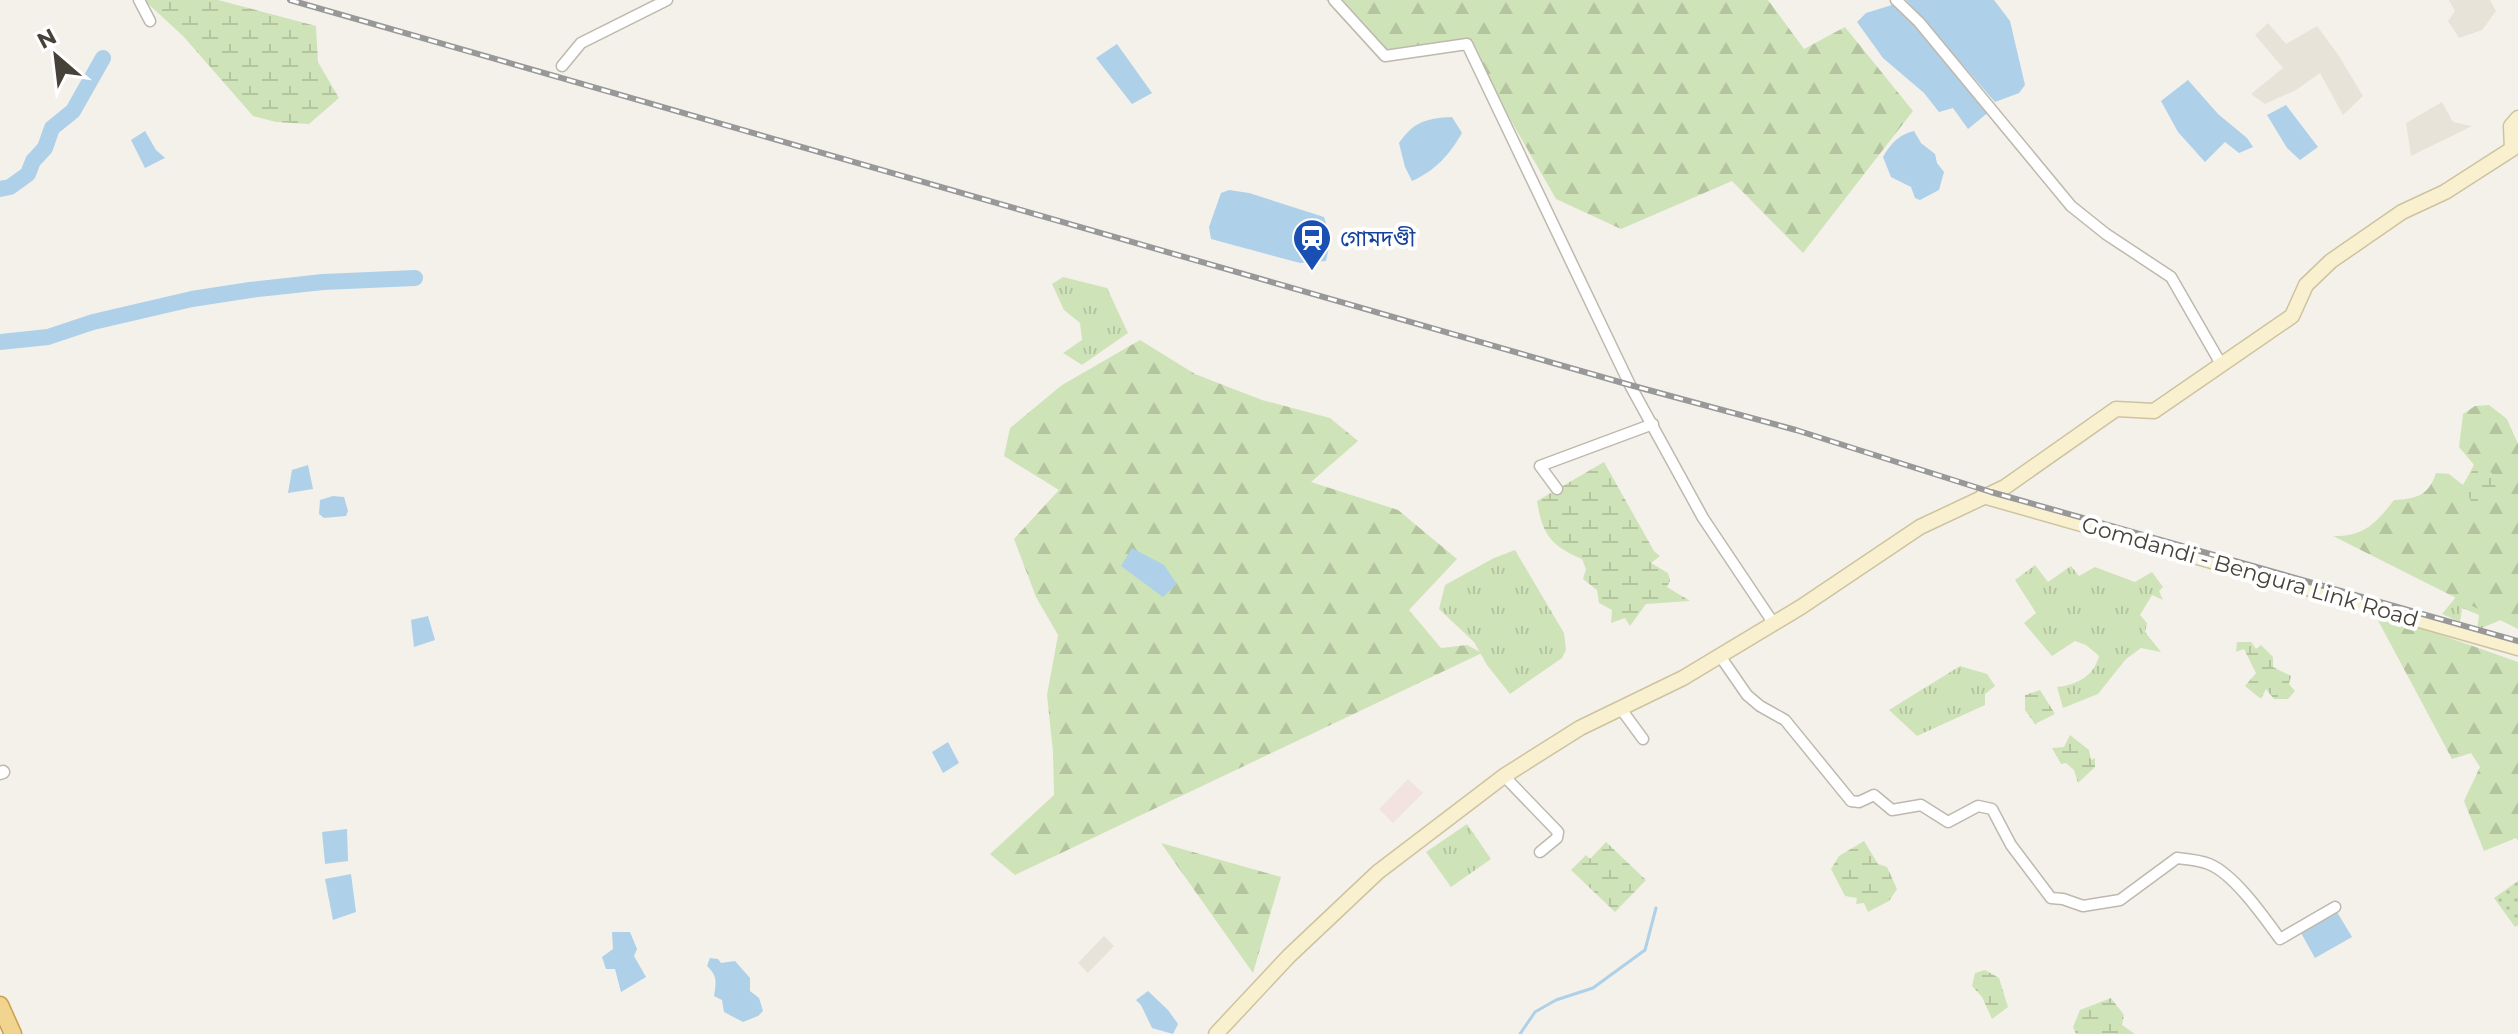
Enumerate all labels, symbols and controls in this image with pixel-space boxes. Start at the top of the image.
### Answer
north arrow [16,16,96,96]
text: N [33,23,61,55]
station icon: গোমদণ্ডী [1291,217,1333,272]
place label: গোমদণ্ডী [1340,225,1416,252]
street label: Gomdandi - Bengura Link Road [2078,511,2422,633]

